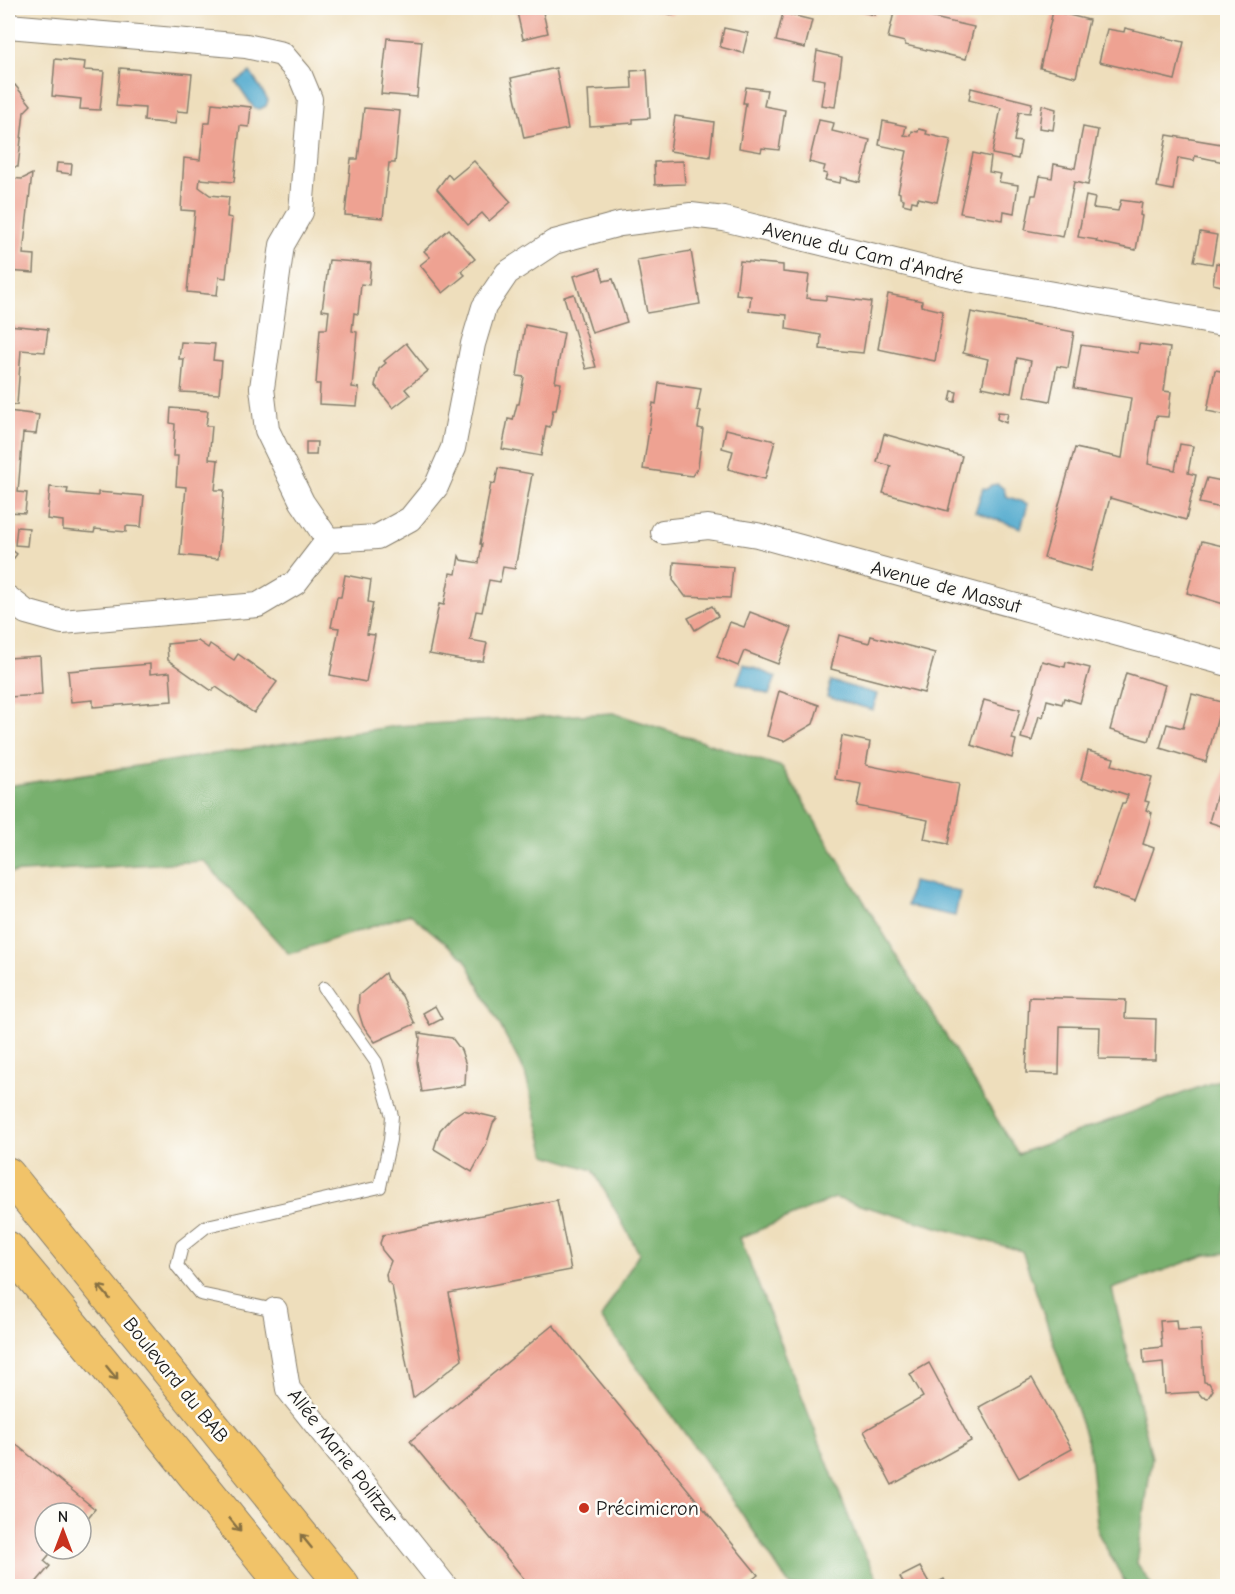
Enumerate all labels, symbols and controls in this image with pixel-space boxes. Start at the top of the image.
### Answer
street label: Avenue du Cam d'André [760,217,966,289]
street label: Avenue de Massut [868,556,1025,618]
one-way arrow [98,1284,111,1300]
street label: Boulevard du BAB [118,1313,234,1447]
one-way arrow [106,1365,119,1381]
street label: Allée Marie Politzer [283,1384,403,1528]
place label: Précimicron [596,1497,699,1520]
north arrow [33,1501,93,1561]
marker: Précimicron [577,1501,591,1515]
text: N [58,1508,68,1526]
one-way arrow [228,1517,241,1533]
one-way arrow [300,1533,313,1549]

